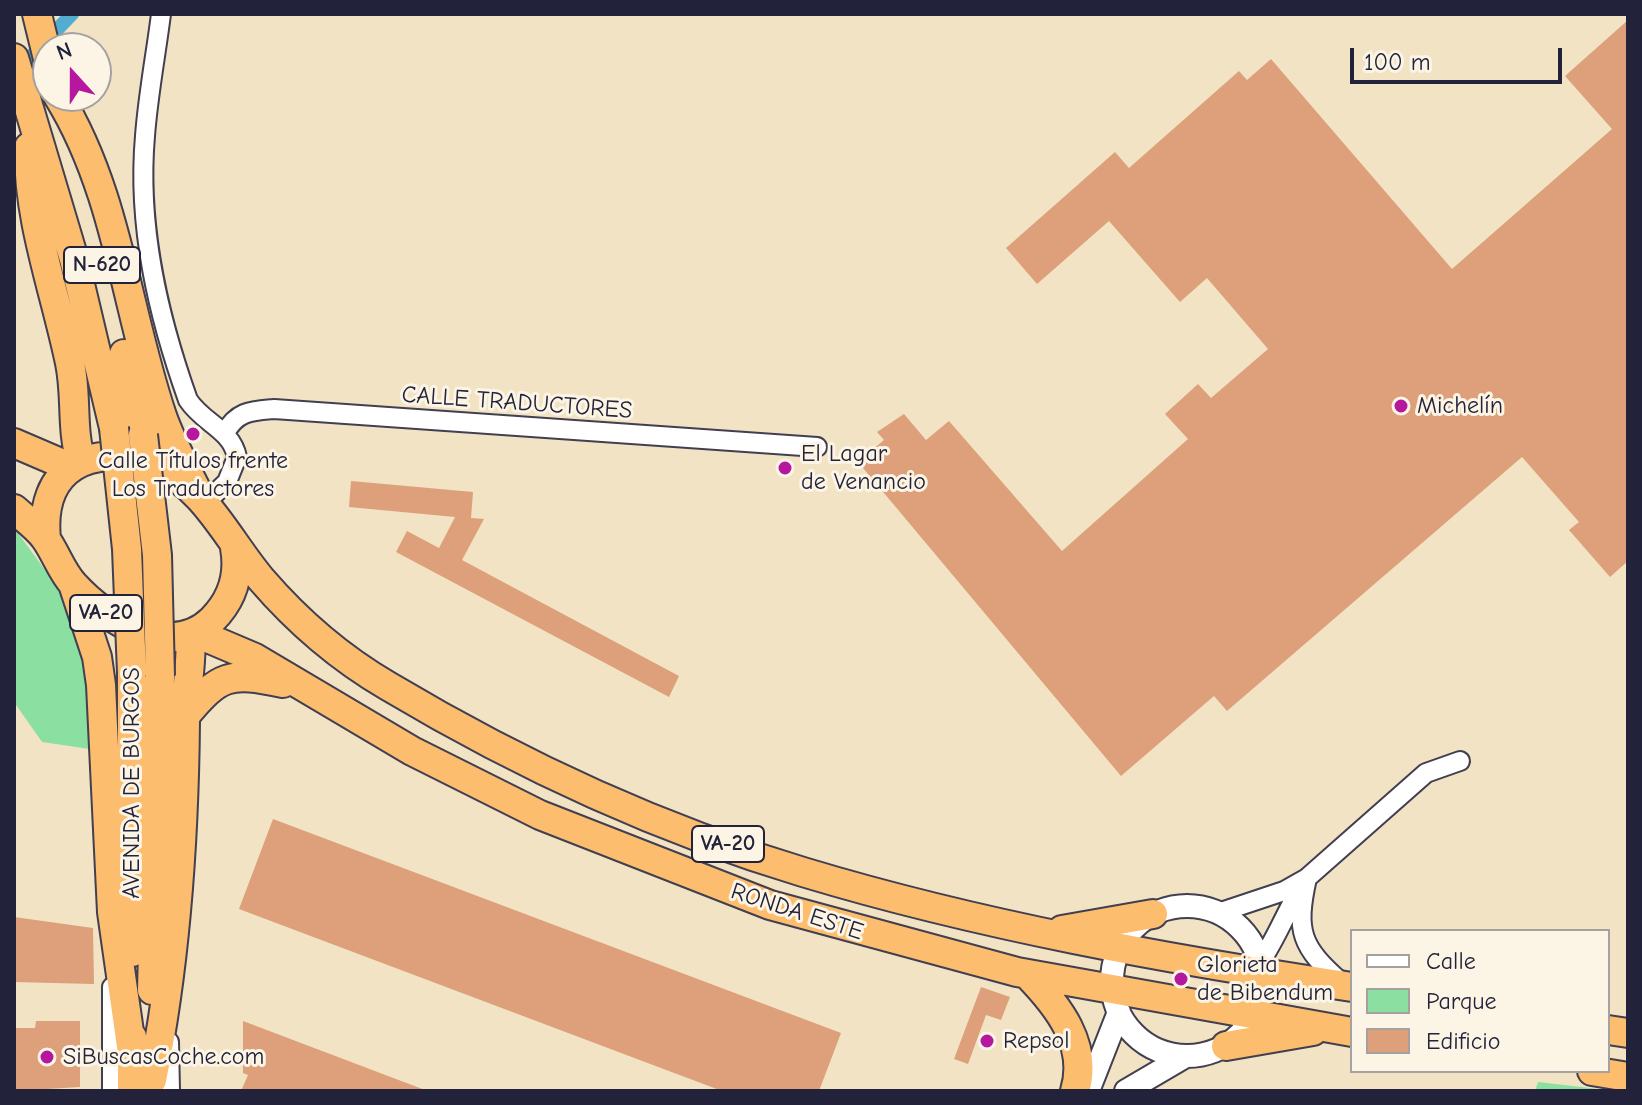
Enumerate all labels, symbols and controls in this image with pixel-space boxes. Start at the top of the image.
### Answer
north arrow [32,32,112,112]
scale bar [1354,32,1566,82]
text: N [53,37,75,66]
text: 100 m [1364,48,1431,76]
road number: N-620 [64,247,140,283]
street label: CALLE TRADUCTORES [401,381,633,425]
place label: Michelín [1417,392,1503,420]
marker: Michelín [1392,397,1410,415]
marker: Calle Títulos frente Los Traductores [184,425,202,443]
place label: El Lagar de Venancio [801,440,926,496]
place label: Calle Títulos frente Los Traductores [98,447,288,503]
marker: El Lagar de Venancio [776,459,794,477]
road number: VA-20 [70,595,142,631]
street label: AVENIDA DE BURGOS [118,667,146,899]
road number: VA-20 [692,826,764,862]
street label: RONDA ESTE [727,877,867,947]
legend [1350,929,1610,1073]
text: Calle [1426,947,1476,975]
place label: Glorieta de Bibendum [1197,951,1333,1007]
marker: Glorieta de Bibendum [1172,970,1190,988]
text: Parque [1426,987,1497,1015]
place label: Repsol [1003,1027,1069,1055]
text: Edificio [1426,1027,1501,1055]
marker: Repsol [978,1032,996,1050]
place label: SiBuscasCoche.com [63,1043,264,1071]
marker: SiBuscasCoche.com [38,1048,56,1066]

